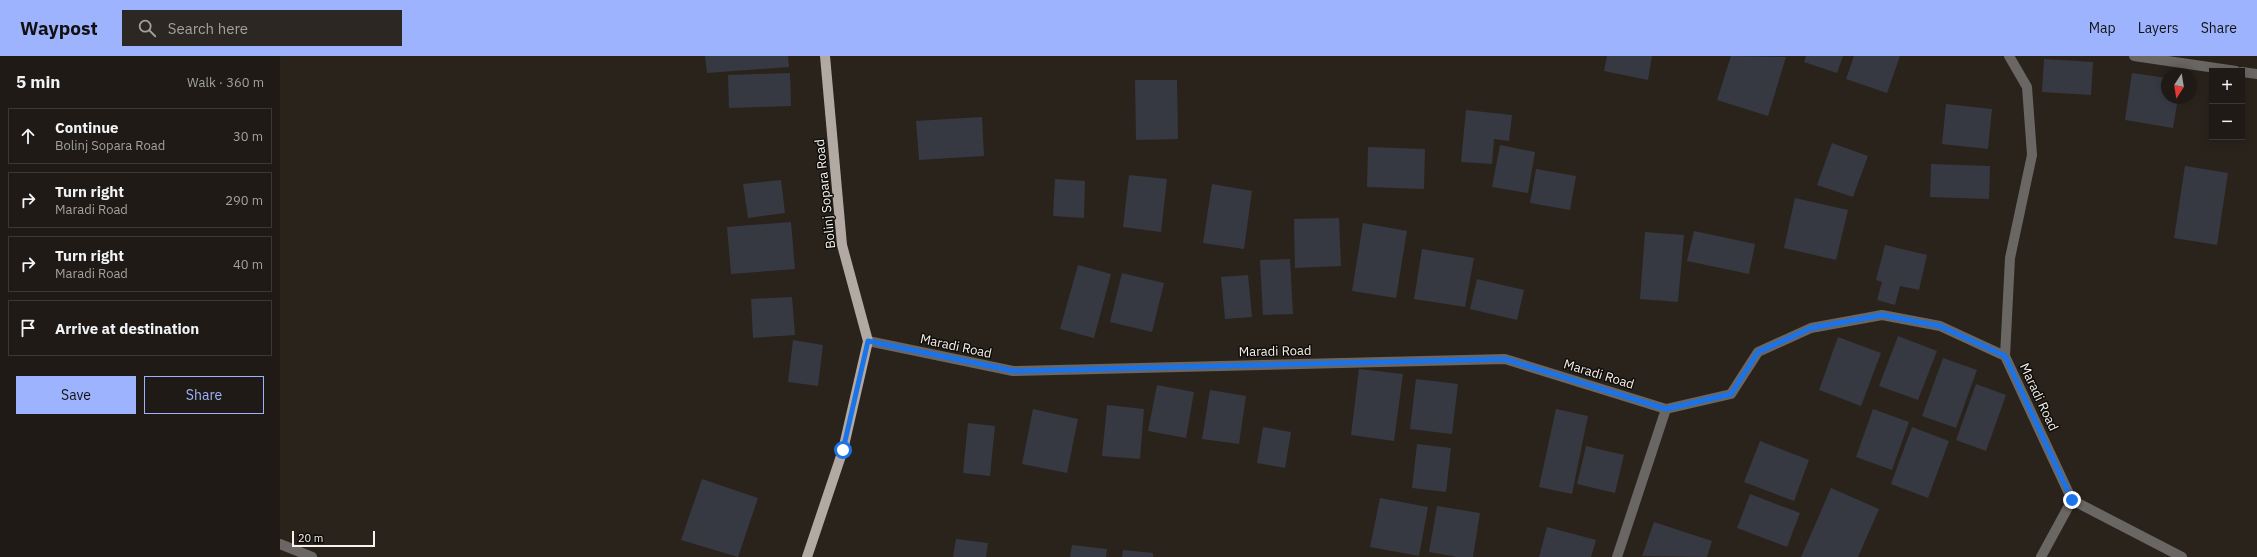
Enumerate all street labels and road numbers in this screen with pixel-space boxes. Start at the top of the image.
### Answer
street label: Bolinj Sopara Road [811,138,839,250]
street label: Maradi Road [919,330,993,362]
street label: Maradi Road [1238,342,1312,360]
street label: Maradi Road [1562,355,1636,393]
street label: Maradi Road [2016,360,2062,434]

